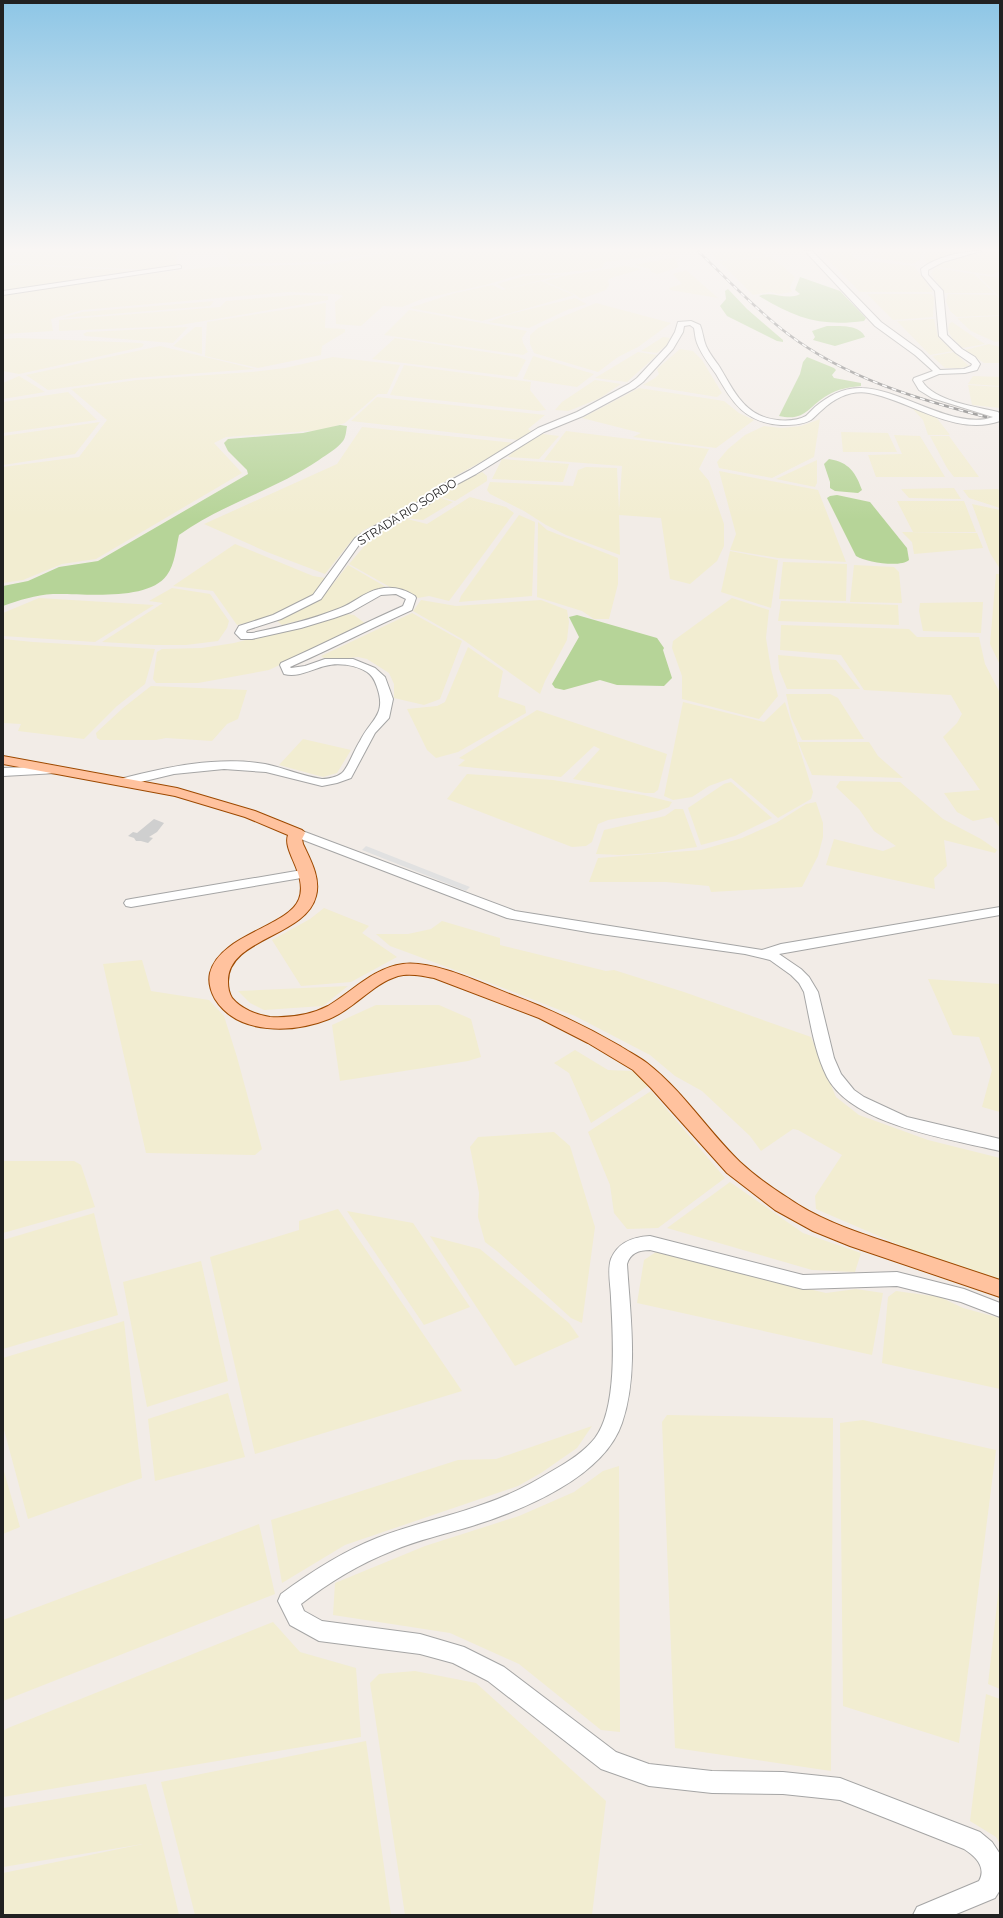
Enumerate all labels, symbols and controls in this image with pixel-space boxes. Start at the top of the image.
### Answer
street label: STRADA RIO SORDO [355,476,459,548]

